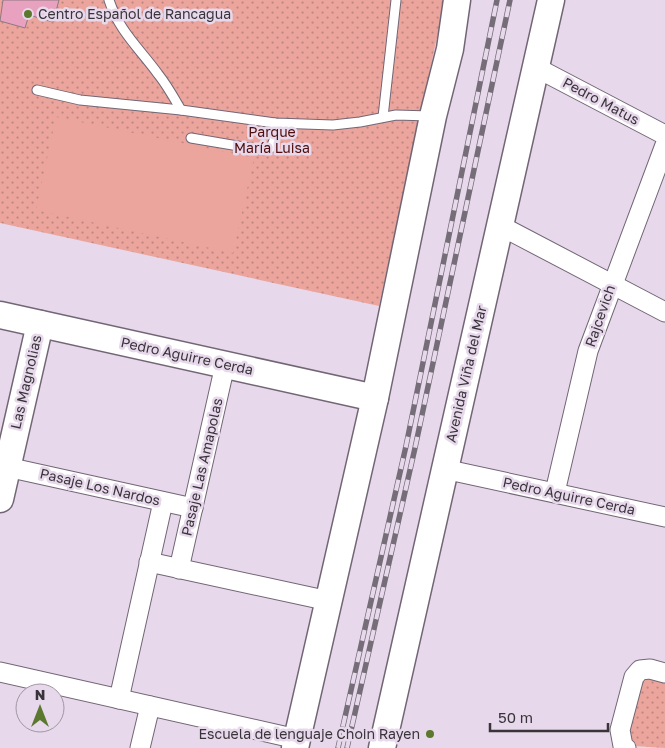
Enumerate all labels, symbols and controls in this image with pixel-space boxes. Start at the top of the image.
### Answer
place label: Centro Español de Rancagua [38,5,231,22]
marker: Centro Español de Rancagua [22,8,34,20]
street label: Pedro Matus [560,73,642,128]
park label: Parque María Luisa [234,123,310,156]
street label: Rajcevich [581,283,618,349]
street label: Avenida Viña del Mar [441,303,490,444]
street label: Las Magnolias [6,333,45,431]
street label: Pedro Aguirre Cerda [119,333,255,378]
street label: Pasaje Las Amapolas [177,396,226,538]
street label: Pasaje Los Nardos [38,464,162,509]
street label: Pedro Aguirre Cerda [501,473,637,518]
north arrow [15,683,65,733]
text: N [35,686,45,703]
scale bar [490,700,608,732]
text: 50 m [498,708,533,726]
place label: Escuela de lenguaje Choin Rayen [199,725,420,742]
marker: Escuela de lenguaje Choin Rayen [424,728,436,740]

